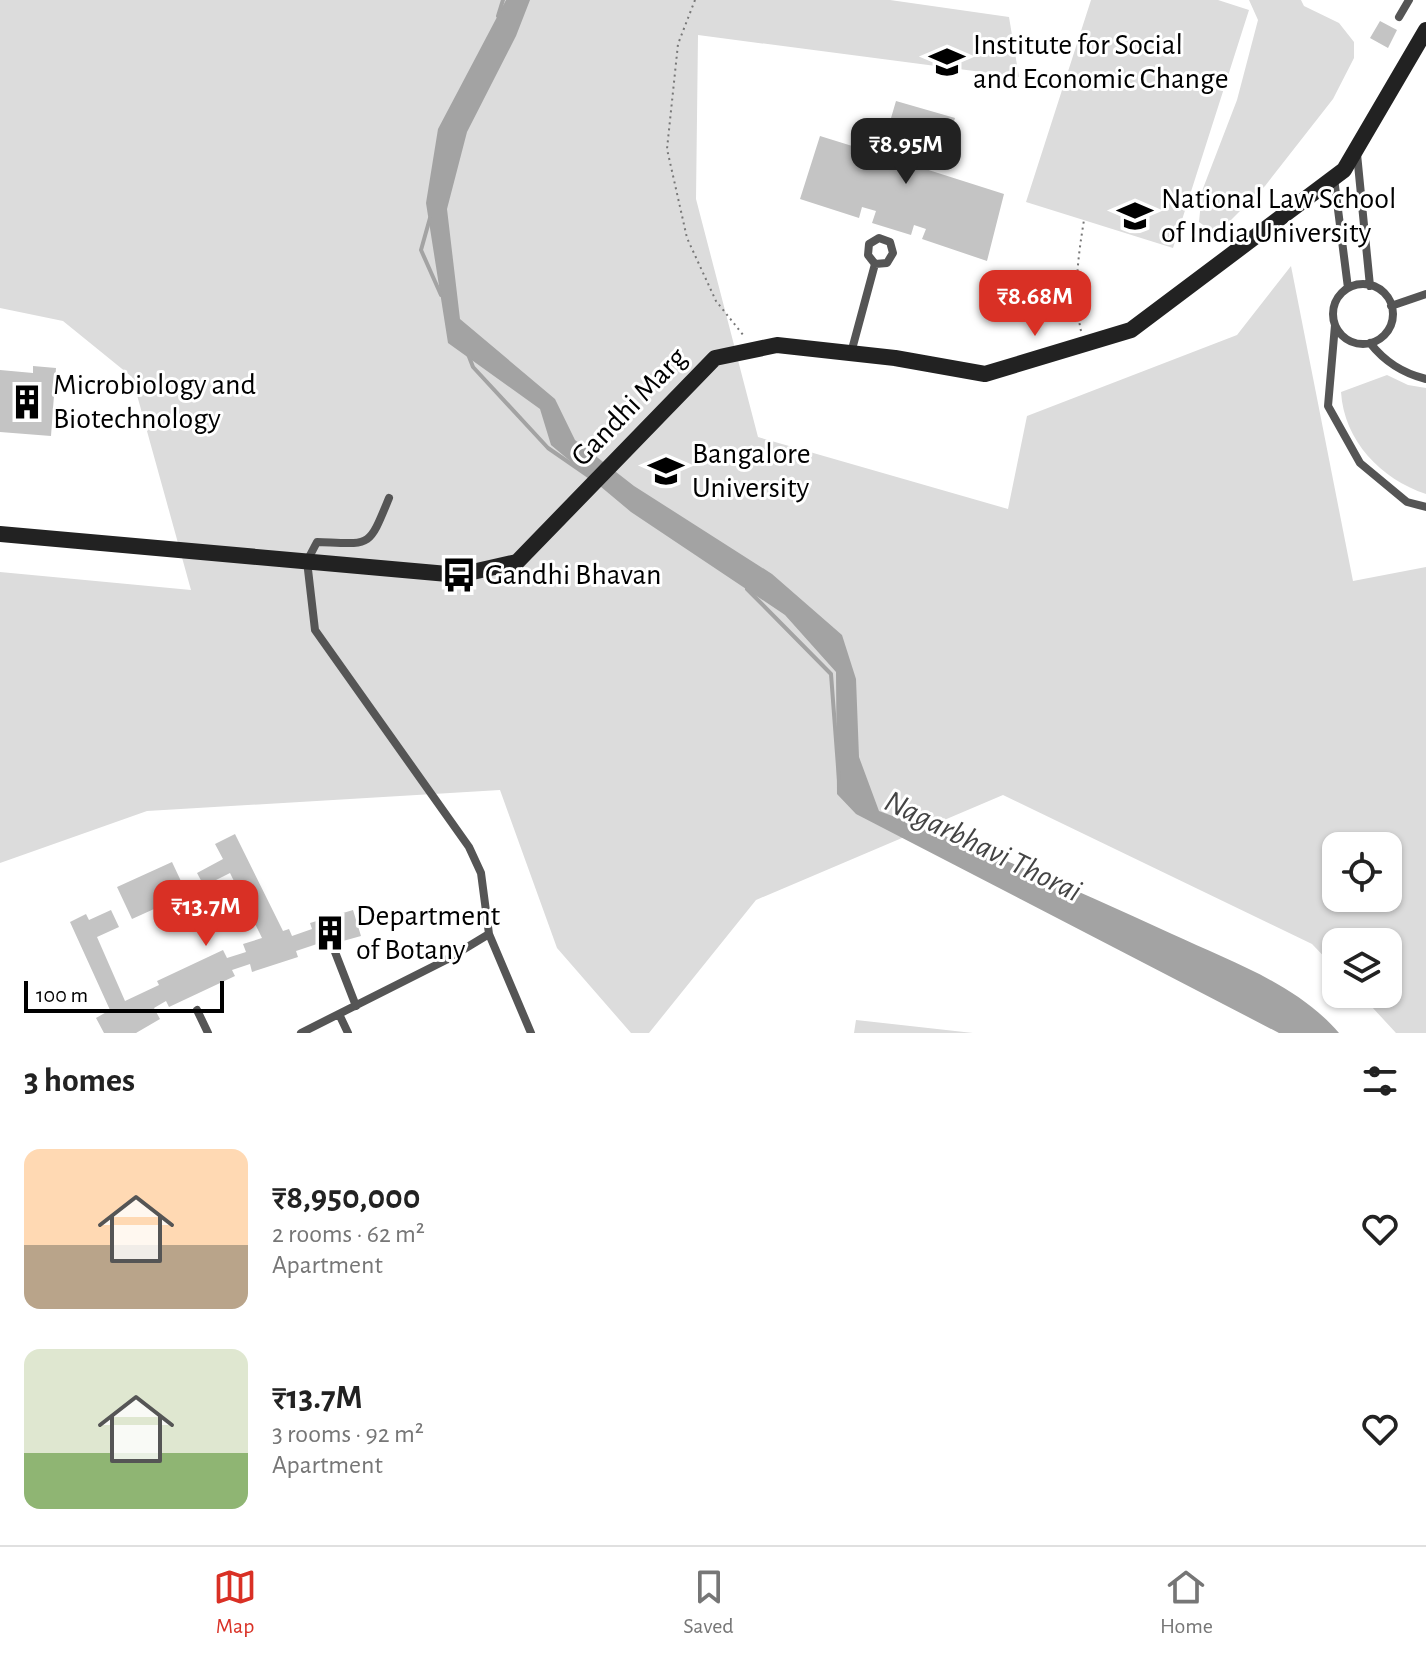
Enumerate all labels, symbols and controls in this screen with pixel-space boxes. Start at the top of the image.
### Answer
place label: Institute for Social and Economic Change [973,30,1229,94]
school or university icon: Institute for Social and Economic Change [928,43,966,81]
pin: ₹8.95M [841,118,971,186]
text: ₹8.95M [869,131,943,157]
place label: National Law School of India University [1161,184,1396,248]
school or university icon: National Law School of India University [1116,197,1154,235]
pin: ₹8.68M [970,270,1100,338]
text: ₹8.68M [997,283,1073,309]
street label: Gandhi Marg [566,342,693,472]
place label: Microbiology and Biotechnology [53,370,256,434]
building icon: Microbiology and Biotechnology [8,383,46,421]
place label: Bangalore University [692,439,811,503]
school or university icon: Bangalore University [647,452,685,490]
bus stop icon: Gandhi Bhavan [440,556,478,594]
place label: Gandhi Bhavan [485,560,662,590]
water label: Nagarbhavi Thorai [880,785,1086,907]
map controls [1322,832,1402,1008]
button: locate [1322,832,1402,912]
pin: ₹13.7M [141,880,271,948]
text: ₹13.7M [171,893,241,919]
place label: Department of Botany [356,901,501,965]
building icon: Department of Botany [311,914,349,952]
button: layers [1322,928,1402,1008]
scale bar [24,977,224,1013]
text: 100 m [36,984,88,1006]
icon: filters [1358,1059,1402,1103]
text: 3 homes [24,1064,135,1098]
icon: home [88,1181,184,1277]
text: ₹8,950,000 [272,1181,421,1215]
icon: heart [1358,1207,1402,1251]
text: 2 rooms · 62 m² [272,1221,425,1247]
text: Apartment [272,1252,383,1278]
icon: home [88,1381,184,1477]
text: ₹13.7M [272,1381,363,1415]
icon: heart [1358,1407,1402,1451]
text: 3 rooms · 92 m² [272,1421,424,1447]
text: Apartment [272,1452,383,1478]
tab: Map [213,1565,257,1639]
tab: Saved [683,1565,734,1639]
tab: Home [1160,1565,1213,1639]

